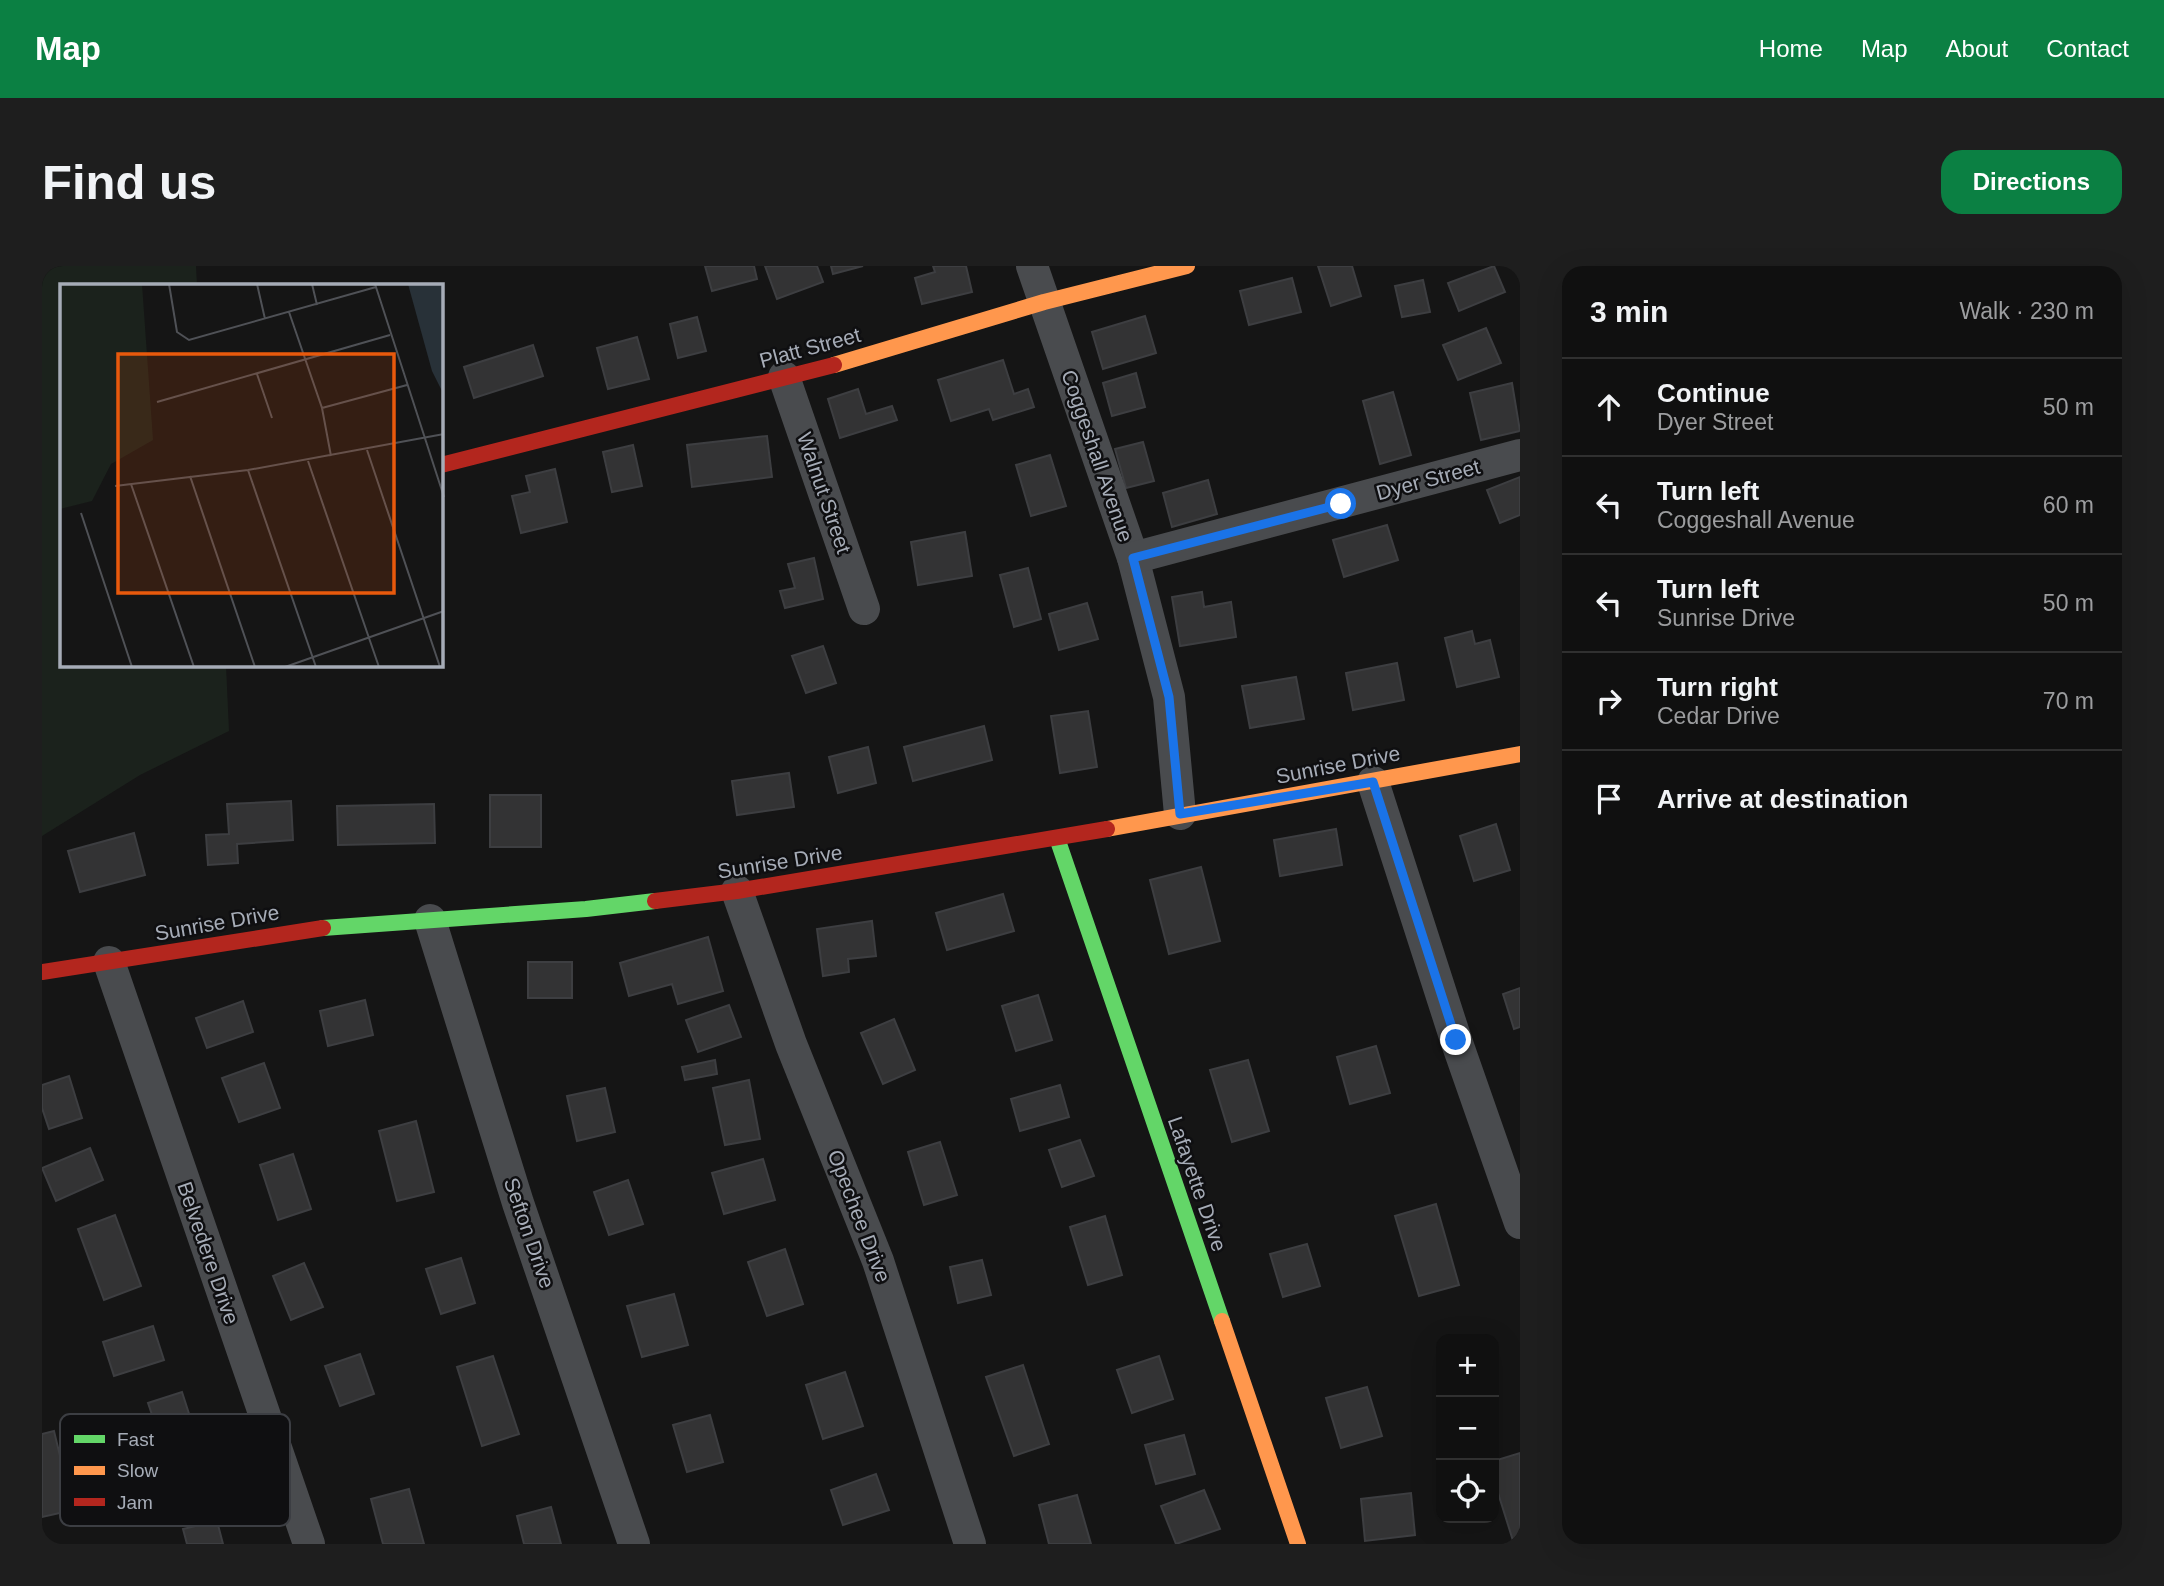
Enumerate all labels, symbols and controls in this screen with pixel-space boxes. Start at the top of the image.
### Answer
text: Map [35,30,101,67]
text: Home [1759,35,1823,62]
text: Map [1861,35,1908,62]
text: About [1946,35,2008,62]
text: Contact [2046,35,2129,62]
button: Directions [1941,150,2122,214]
text: Find us [42,155,216,209]
inset map [60,284,443,667]
text: 3 min [1590,295,1668,328]
text: Walk · 230 m [1959,298,2094,324]
street label: Platt Street [757,323,863,372]
street label: Coggeshall Avenue [1057,367,1138,545]
text: Continue [1657,378,1770,408]
icon: ahead [1590,388,1628,426]
text: 50 m [2043,394,2094,420]
text: Dyer Street [1657,409,1773,435]
street label: Walnut Street [793,429,856,557]
street label: Dyer Street [1374,455,1482,504]
text: Turn left [1657,476,1759,506]
icon: left [1590,486,1628,524]
route start [1325,488,1356,519]
text: 60 m [2043,492,2094,518]
text: Coggeshall Avenue [1657,507,1855,533]
text: Turn left [1657,574,1759,604]
icon: left [1590,584,1628,622]
text: 50 m [2043,590,2094,616]
text: Sunrise Drive [1657,605,1795,631]
text: Turn right [1657,672,1778,702]
icon: right [1590,682,1628,720]
text: 70 m [2043,688,2094,714]
text: Cedar Drive [1657,703,1780,729]
street label: Sunrise Drive [1274,741,1402,788]
icon: arrive [1590,780,1628,818]
text: Arrive at destination [1657,784,1908,814]
street label: Sunrise Drive [716,840,844,883]
street label: Sunrise Drive [153,900,281,945]
route end [1440,1024,1471,1055]
street label: Lafayette Drive [1164,1113,1231,1254]
street label: Opechee Drive [824,1146,895,1285]
street label: Sefton Drive [500,1174,559,1291]
street label: Belvedere Drive [173,1178,244,1327]
map controls [1436,1334,1499,1523]
button: + [1436,1334,1499,1397]
button: − [1436,1397,1499,1460]
legend [60,1414,290,1526]
text: Fast [117,1429,155,1450]
text: Slow [117,1460,158,1481]
button: locate [1436,1460,1499,1523]
text: Jam [117,1492,153,1513]

